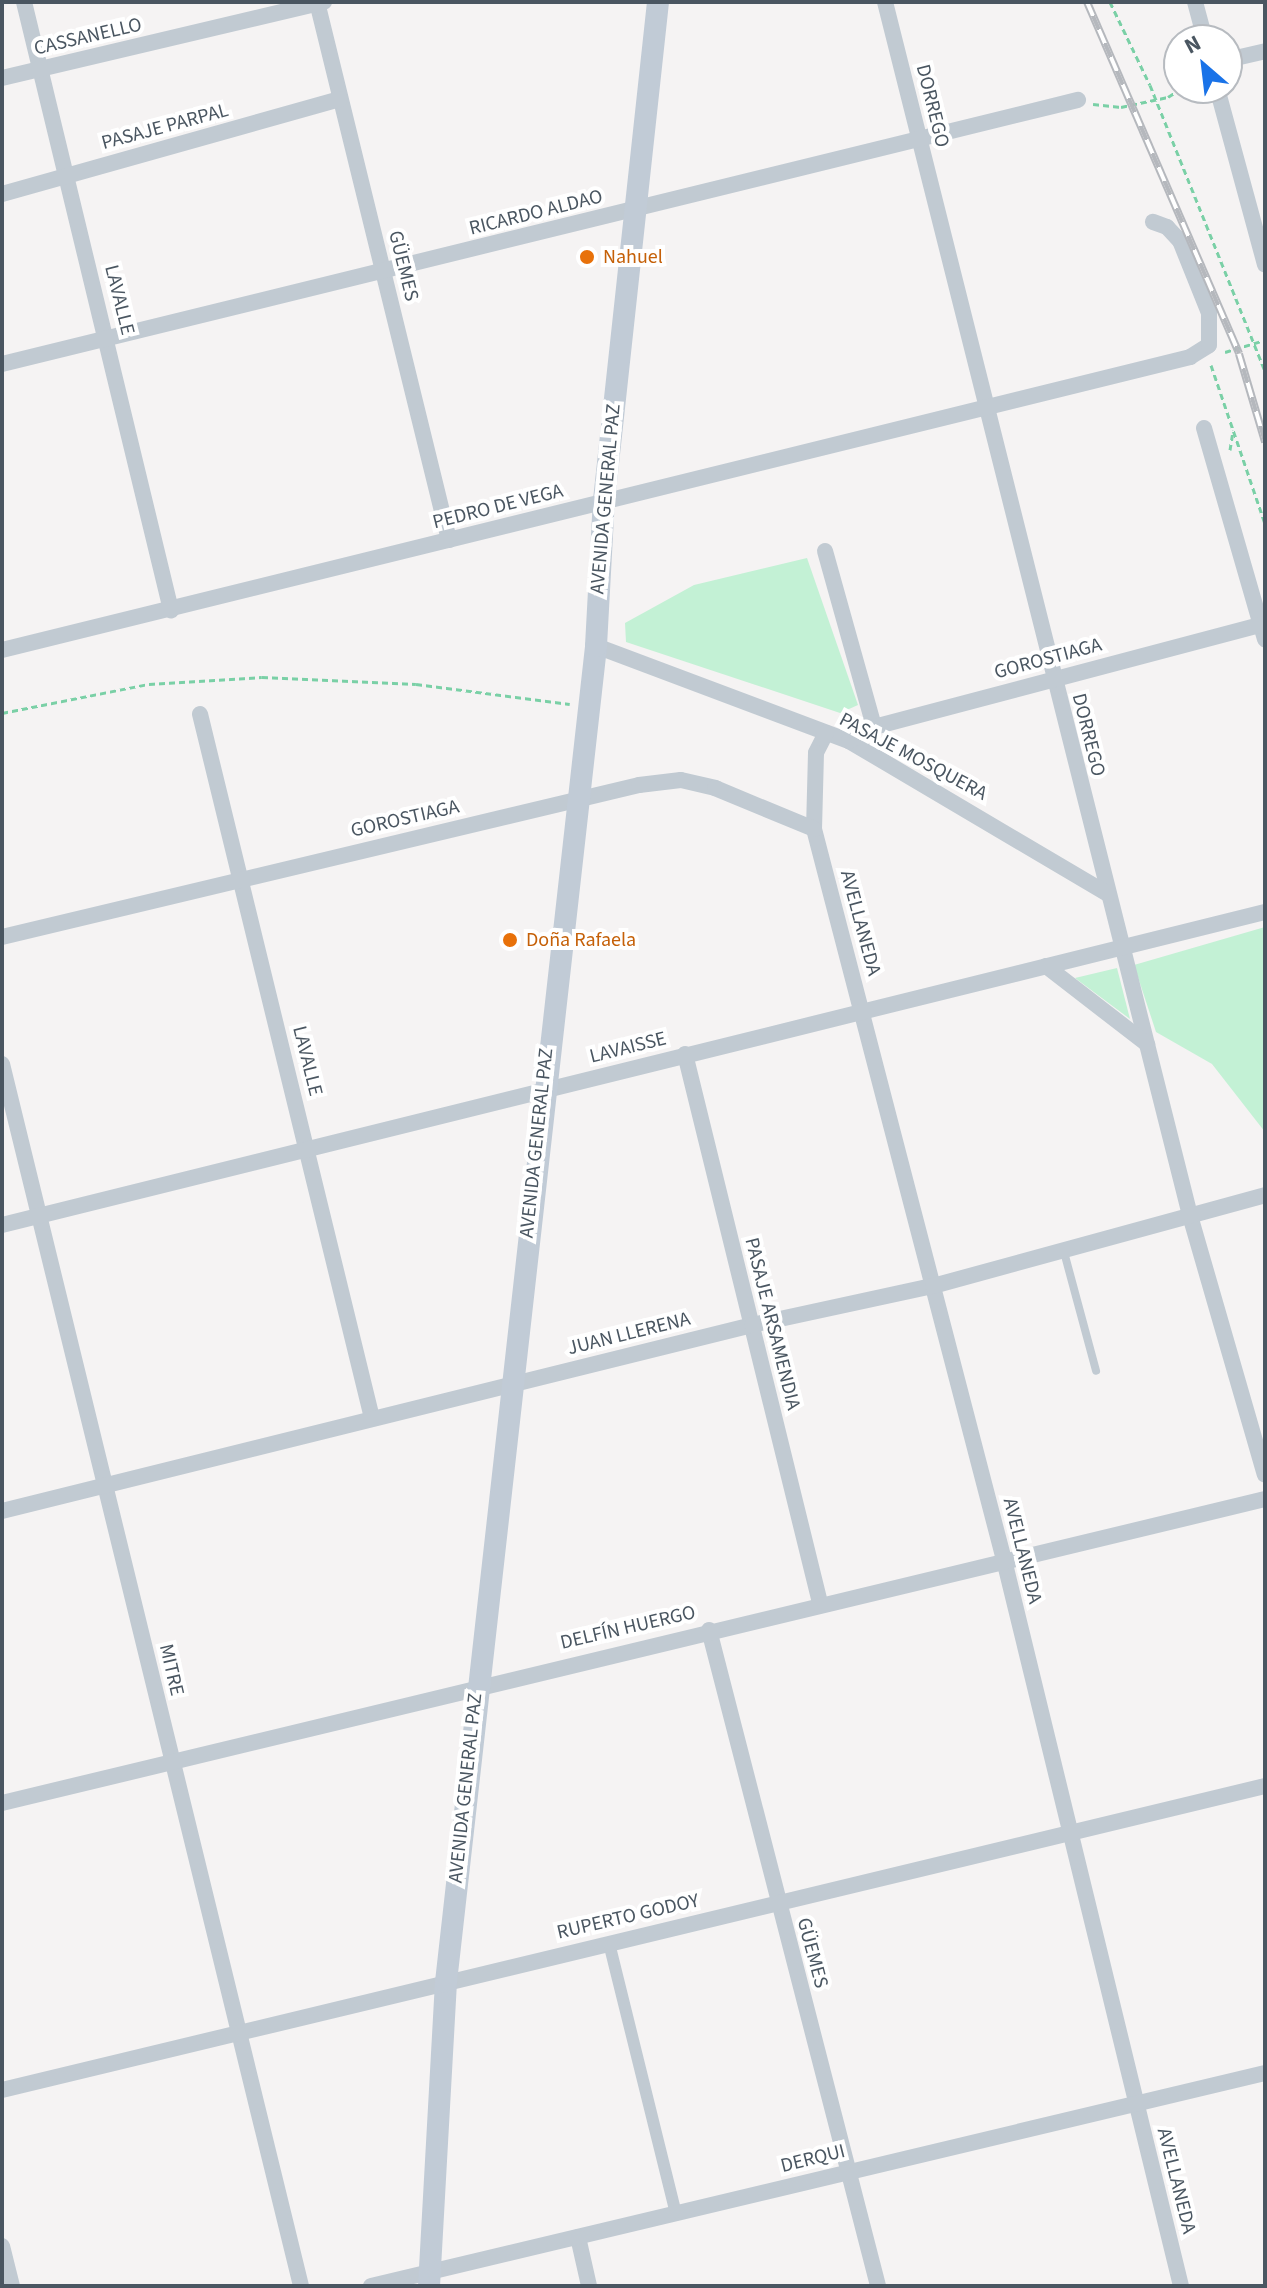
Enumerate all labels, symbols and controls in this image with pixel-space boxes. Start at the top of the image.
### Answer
street label: CASSANELLO [32,13,144,61]
north arrow [1163,24,1243,104]
text: N [1179,27,1207,62]
street label: DORREGO [910,62,954,150]
street label: PASAJE PARPAL [99,99,231,155]
street label: RICARDO ALDAO [467,185,605,241]
street label: GÜEMES [383,228,423,304]
place label: Nahuel [603,245,663,269]
marker: Nahuel [578,248,596,266]
street label: LAVALLE [99,263,139,337]
street label: AVENIDA GENERAL PAZ [586,403,626,595]
street label: PEDRO DE VEGA [430,479,566,535]
street label: GOROSTIAGA [992,633,1104,685]
street label: DORREGO [1066,691,1110,779]
street label: PASAJE MOSQUERA [835,708,991,806]
street label: GOROSTIAGA [349,795,461,843]
street label: AVELLANEDA [834,868,886,978]
place label: Doña Rafaela [526,928,636,952]
marker: Doña Rafaela [501,931,519,949]
street label: LAVALLE [287,1024,327,1098]
street label: LAVAISSE [587,1027,669,1069]
street label: AVENIDA GENERAL PAZ [515,1047,559,1239]
street label: PASAJE ARSAMENDIA [739,1235,805,1413]
street label: JUAN LLERENA [565,1307,693,1361]
street label: AVELLANEDA [997,1496,1047,1606]
street label: DELFÍN HUERGO [558,1601,698,1655]
street label: MITRE [153,1642,189,1698]
street label: AVENIDA GENERAL PAZ [444,1692,488,1884]
street label: RUPERTO GODOY [555,1889,701,1945]
street label: GÜEMES [791,1915,833,1991]
street label: AVELLANEDA [1151,2126,1201,2236]
street label: DERQUI [778,2139,848,2179]

